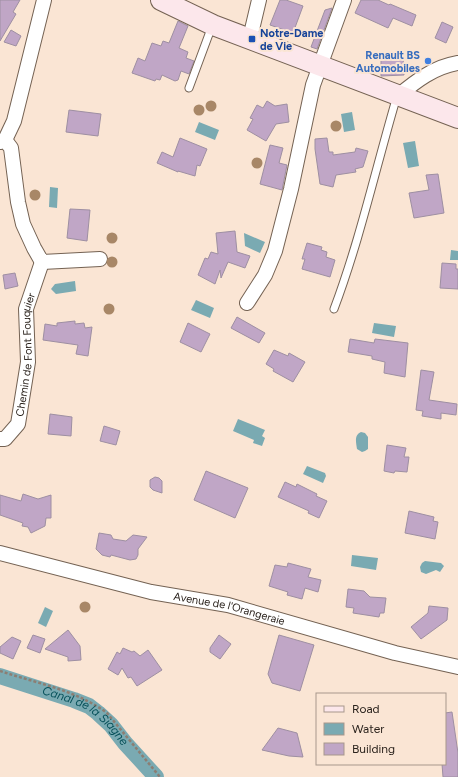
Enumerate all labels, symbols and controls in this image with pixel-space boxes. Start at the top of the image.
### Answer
place label: Notre-Dame de Vie [260,27,323,53]
marker: Notre-Dame de Vie [247,34,257,44]
place label: Renault BS Automobiles [356,49,420,75]
marker: Renault BS Automobiles [423,56,433,66]
street label: Chemin de Font Fouquier [13,291,38,417]
street label: Avenue de l'Orangeraie [173,589,287,628]
water label: Canal de la Siagne [41,683,131,749]
legend [316,693,446,765]
text: Road [352,702,380,716]
text: Water [352,722,384,736]
text: Building [352,742,395,756]

